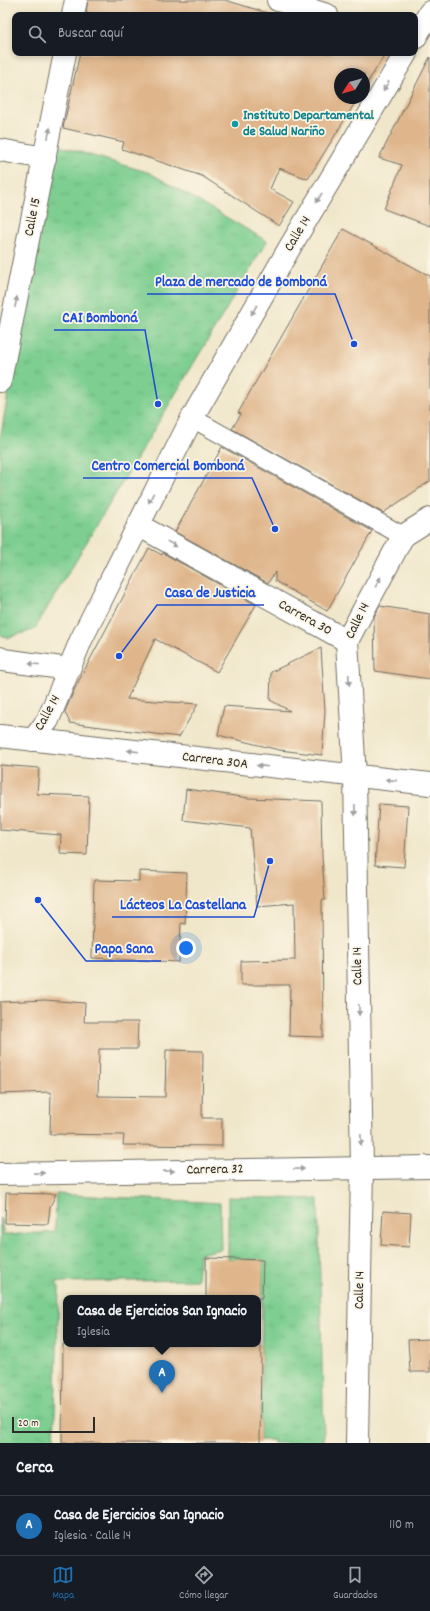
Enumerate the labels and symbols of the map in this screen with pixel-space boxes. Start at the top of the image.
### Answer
north arrow [334,68,370,104]
one-way arrow [382,81,389,92]
place label: Instituto Departamental de Salud Nariño [243,106,375,142]
marker: Instituto Departamental de Salud Nariño [230,119,240,129]
one-way arrow [47,127,53,139]
one-way arrow [316,192,323,204]
street label: Calle 15 [19,196,47,238]
street label: Calle 14 [280,212,316,256]
callout: Plaza de mercado de Bomboná [147,267,335,294]
text: Plaza de mercado de Bomboná [155,272,328,294]
one-way arrow [13,296,19,308]
callout: CAI Bomboná [54,303,145,330]
one-way arrow [250,304,257,316]
text: CAI Bomboná [62,308,138,330]
callout: Centro Comercial Bomboná [83,451,252,478]
text: Centro Comercial Bomboná [91,456,245,478]
one-way arrow [148,492,154,504]
one-way arrow [166,540,178,547]
one-way arrow [375,576,382,588]
callout: Casa de Justicia [157,578,264,605]
text: Casa de Justicia [165,583,256,605]
street label: Carrera 30 [274,595,336,641]
street label: Calle 14 [341,599,375,643]
one-way arrow [28,661,40,668]
one-way arrow [345,674,352,686]
street label: Calle 14 [30,691,66,735]
street label: Carrera 30A [181,747,250,775]
one-way arrow [127,748,139,754]
one-way arrow [256,763,268,769]
one-way arrow [385,777,397,784]
one-way arrow [352,804,358,817]
callout: Lácteos La Castellana [112,890,254,917]
text: Lácteos La Castellana [120,895,247,917]
callout: Papa Sana [86,934,161,961]
your location [176,938,196,958]
text: Papa Sana [95,939,154,961]
street label: Calle 14 [348,947,368,985]
one-way arrow [356,1004,362,1017]
one-way arrow [358,1134,364,1147]
street label: Carrera 32 [186,1160,244,1180]
one-way arrow [293,1166,306,1172]
one-way arrow [163,1168,176,1174]
one-way arrow [33,1170,46,1176]
street label: Calle 14 [350,1271,370,1309]
pin: A [149,1360,175,1393]
scale bar [12,1415,95,1434]

